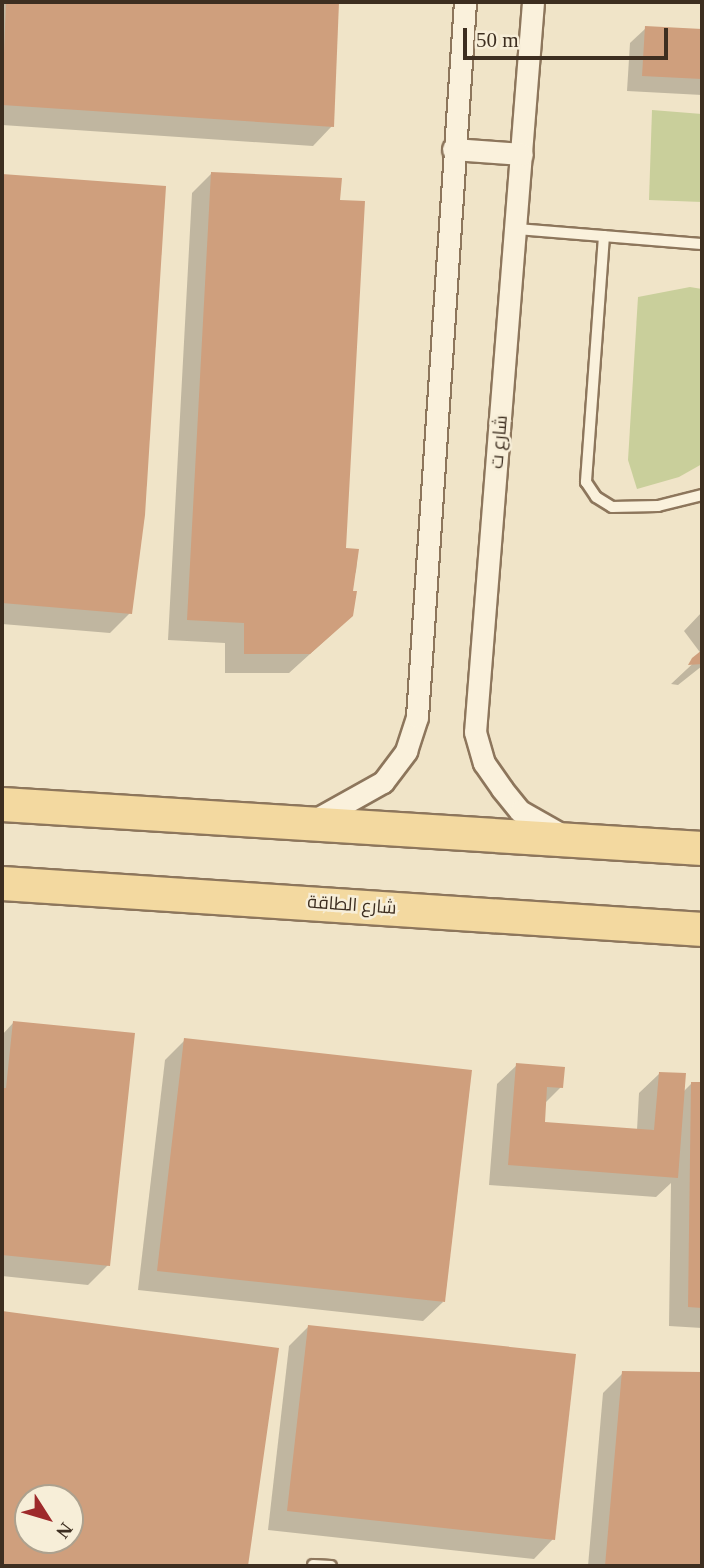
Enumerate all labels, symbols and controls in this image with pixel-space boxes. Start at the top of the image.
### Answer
scale bar [466,14,671,58]
text: 50 m [476,28,519,52]
street label: شارع ت [486,414,512,470]
street label: شارع الطاقة [307,891,397,919]
north arrow [14,1484,84,1554]
text: N [52,1519,77,1543]

